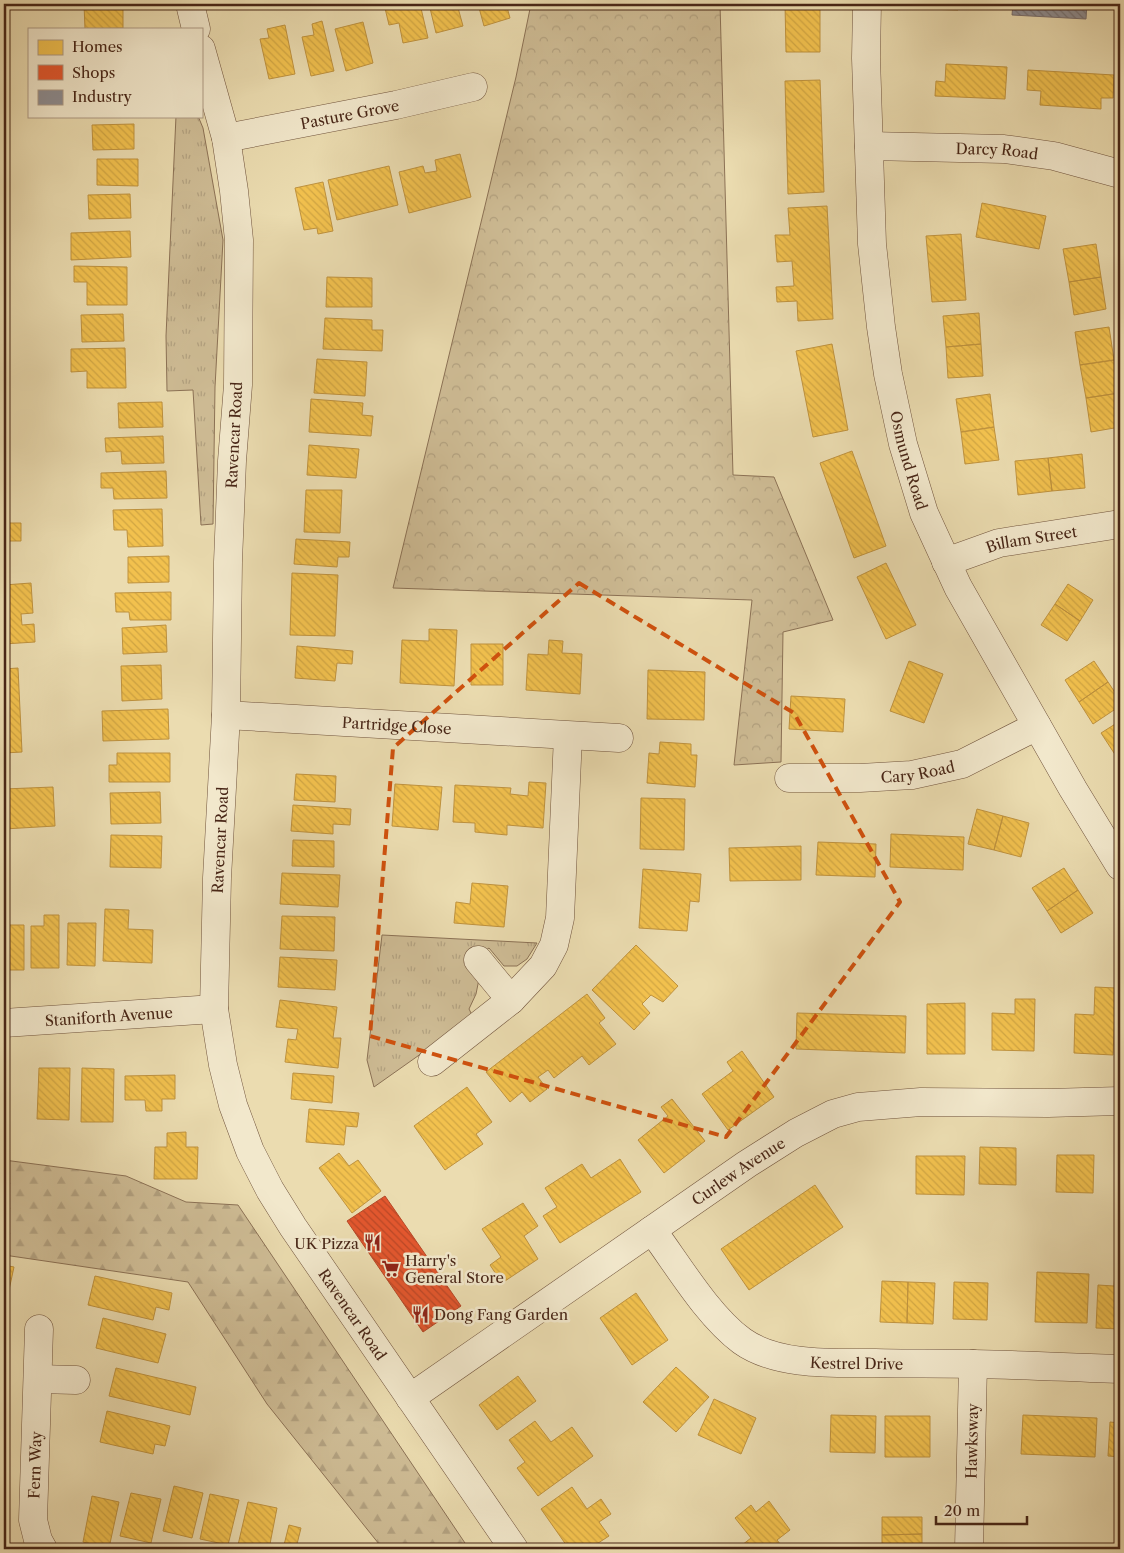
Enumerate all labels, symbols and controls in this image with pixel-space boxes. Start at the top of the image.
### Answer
legend [28,28,202,118]
text: Homes [72,37,123,56]
text: Shops [72,63,115,82]
text: Industry [72,87,132,106]
street label: Pasture Grove [299,95,401,133]
street label: Darcy Road [955,138,1039,163]
street label: Ravencar Road [222,381,246,489]
street label: Osmund Road [887,409,932,512]
street label: Billam Street [983,521,1079,557]
street label: Partridge Close [341,712,452,738]
street label: Cary Road [880,756,956,786]
street label: Ravencar Road [208,786,232,894]
street label: Staniforth Avenue [44,1002,173,1030]
street label: Curlew Avenue [688,1133,788,1209]
restaurant icon: UK Pizza [363,1233,383,1253]
place label: UK Pizza [294,1234,359,1253]
place label: Harry's General Store [405,1251,504,1287]
supermarket icon: Harry's General Store [381,1259,401,1279]
street label: Ravencar Road [315,1265,391,1364]
restaurant icon: Dong Fang Garden [410,1304,430,1324]
place label: Dong Fang Garden [434,1305,569,1324]
street label: Kestrel Drive [809,1352,903,1373]
street label: Hawksway [961,1402,982,1479]
street label: Fern Way [24,1430,46,1499]
scale bar [936,1493,1028,1525]
text: 20 m [944,1501,980,1520]

